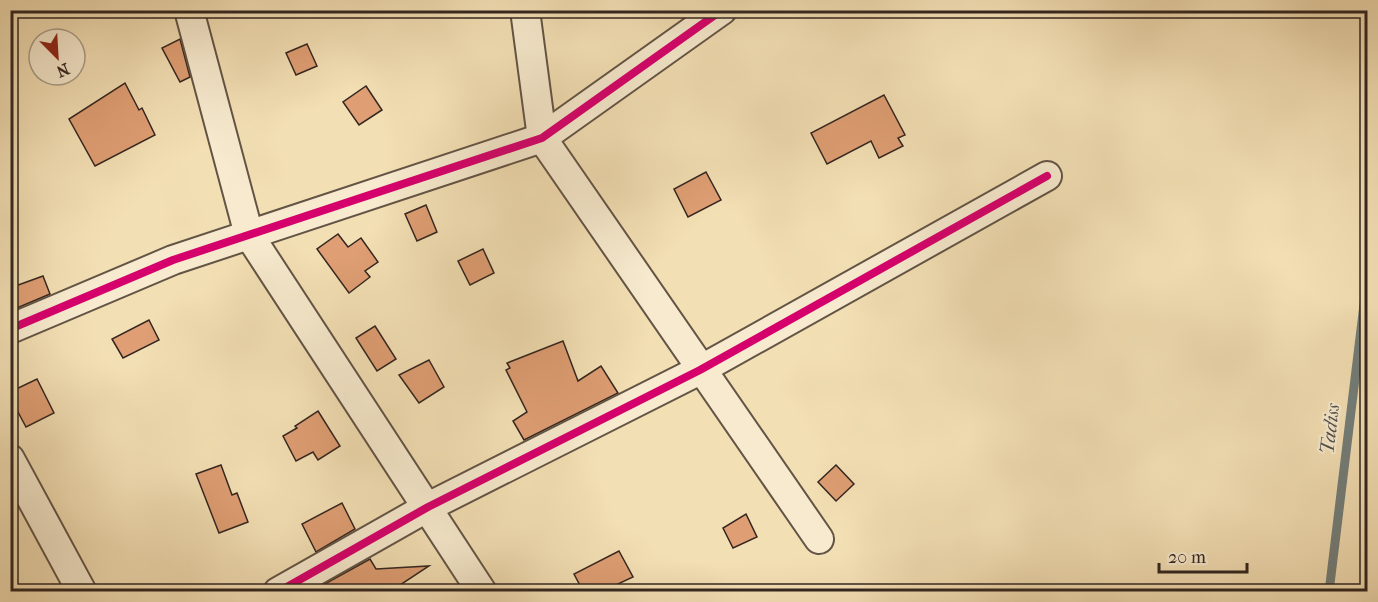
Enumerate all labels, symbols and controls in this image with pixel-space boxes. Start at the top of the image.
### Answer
north arrow [27,27,87,87]
text: N [53,59,72,82]
water label: Tadiss [1315,401,1345,456]
scale bar [1159,536,1248,574]
text: 20 m [1168,547,1206,568]

